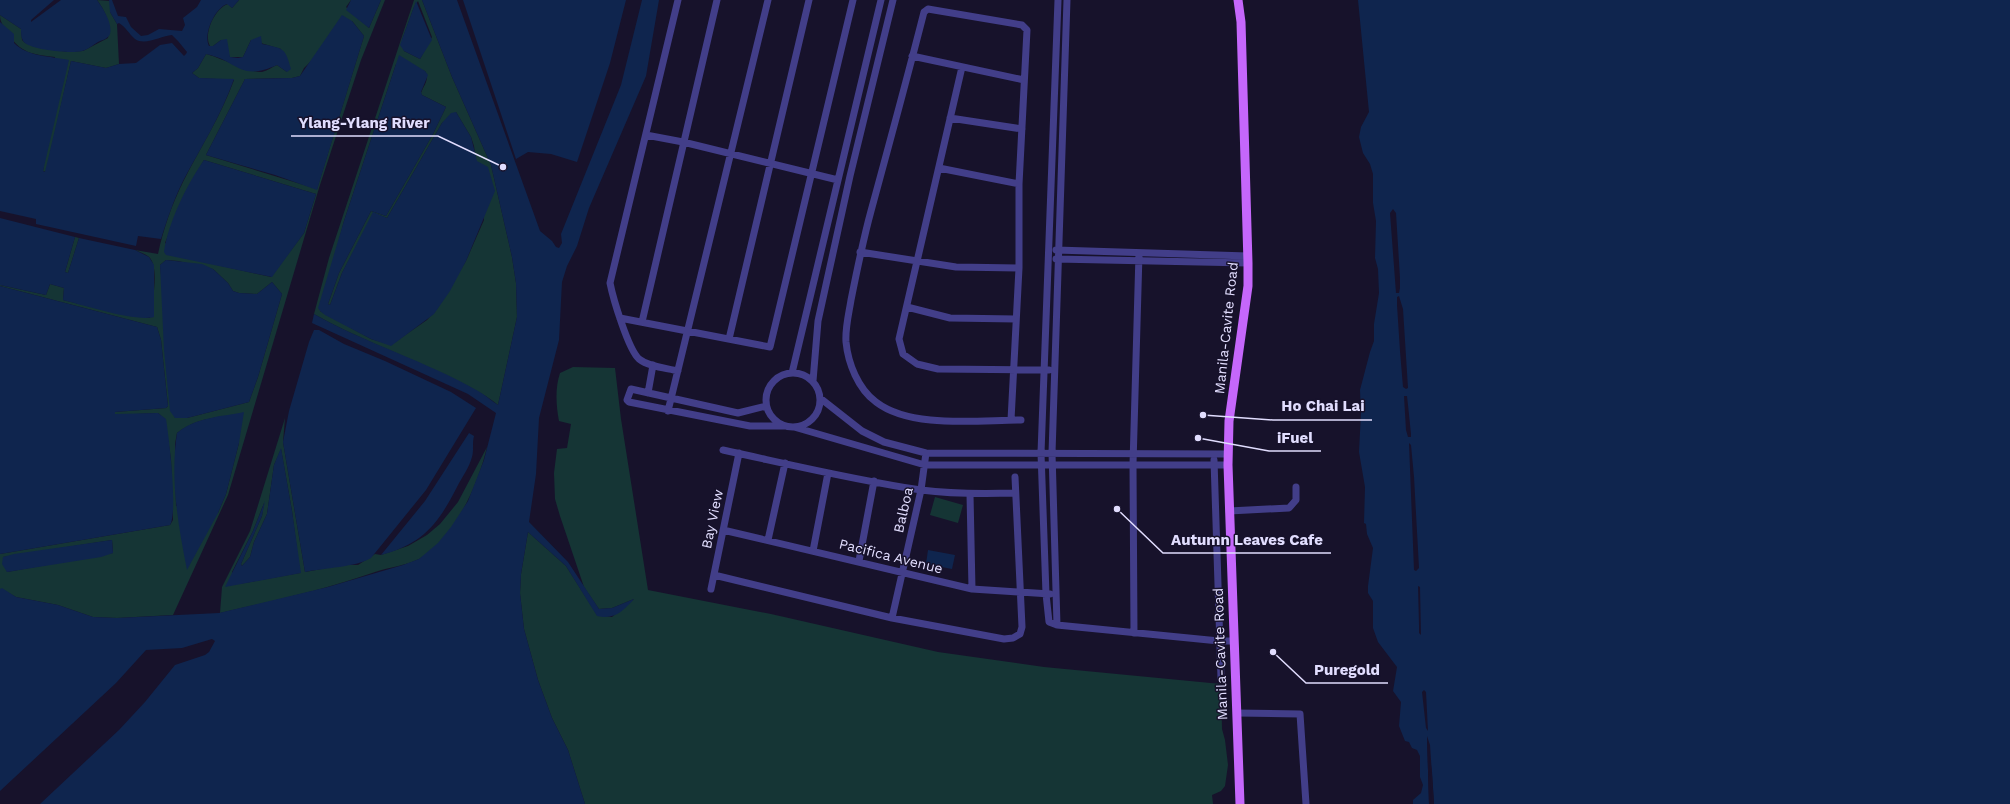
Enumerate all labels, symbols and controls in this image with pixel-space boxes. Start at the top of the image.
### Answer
callout: Ylang-Ylang River [291,109,438,136]
text: Ylang-Ylang River [298,114,430,132]
street label: Manila-Cavite Road [1211,261,1241,395]
callout: Ho Chai Lai [1273,393,1372,420]
text: Ho Chai Lai [1281,397,1365,415]
callout: iFuel [1269,424,1321,451]
text: iFuel [1277,429,1313,447]
street label: Balboa [890,485,916,534]
street label: Bay View [698,488,726,550]
callout: Autumn Leaves Cafe [1163,526,1331,553]
text: Autumn Leaves Cafe [1171,531,1323,549]
street label: Pacifica Avenue [837,535,945,577]
street label: Manila-Cavite Road [1210,588,1230,720]
callout: Puregold [1306,656,1388,683]
text: Puregold [1314,661,1380,679]

